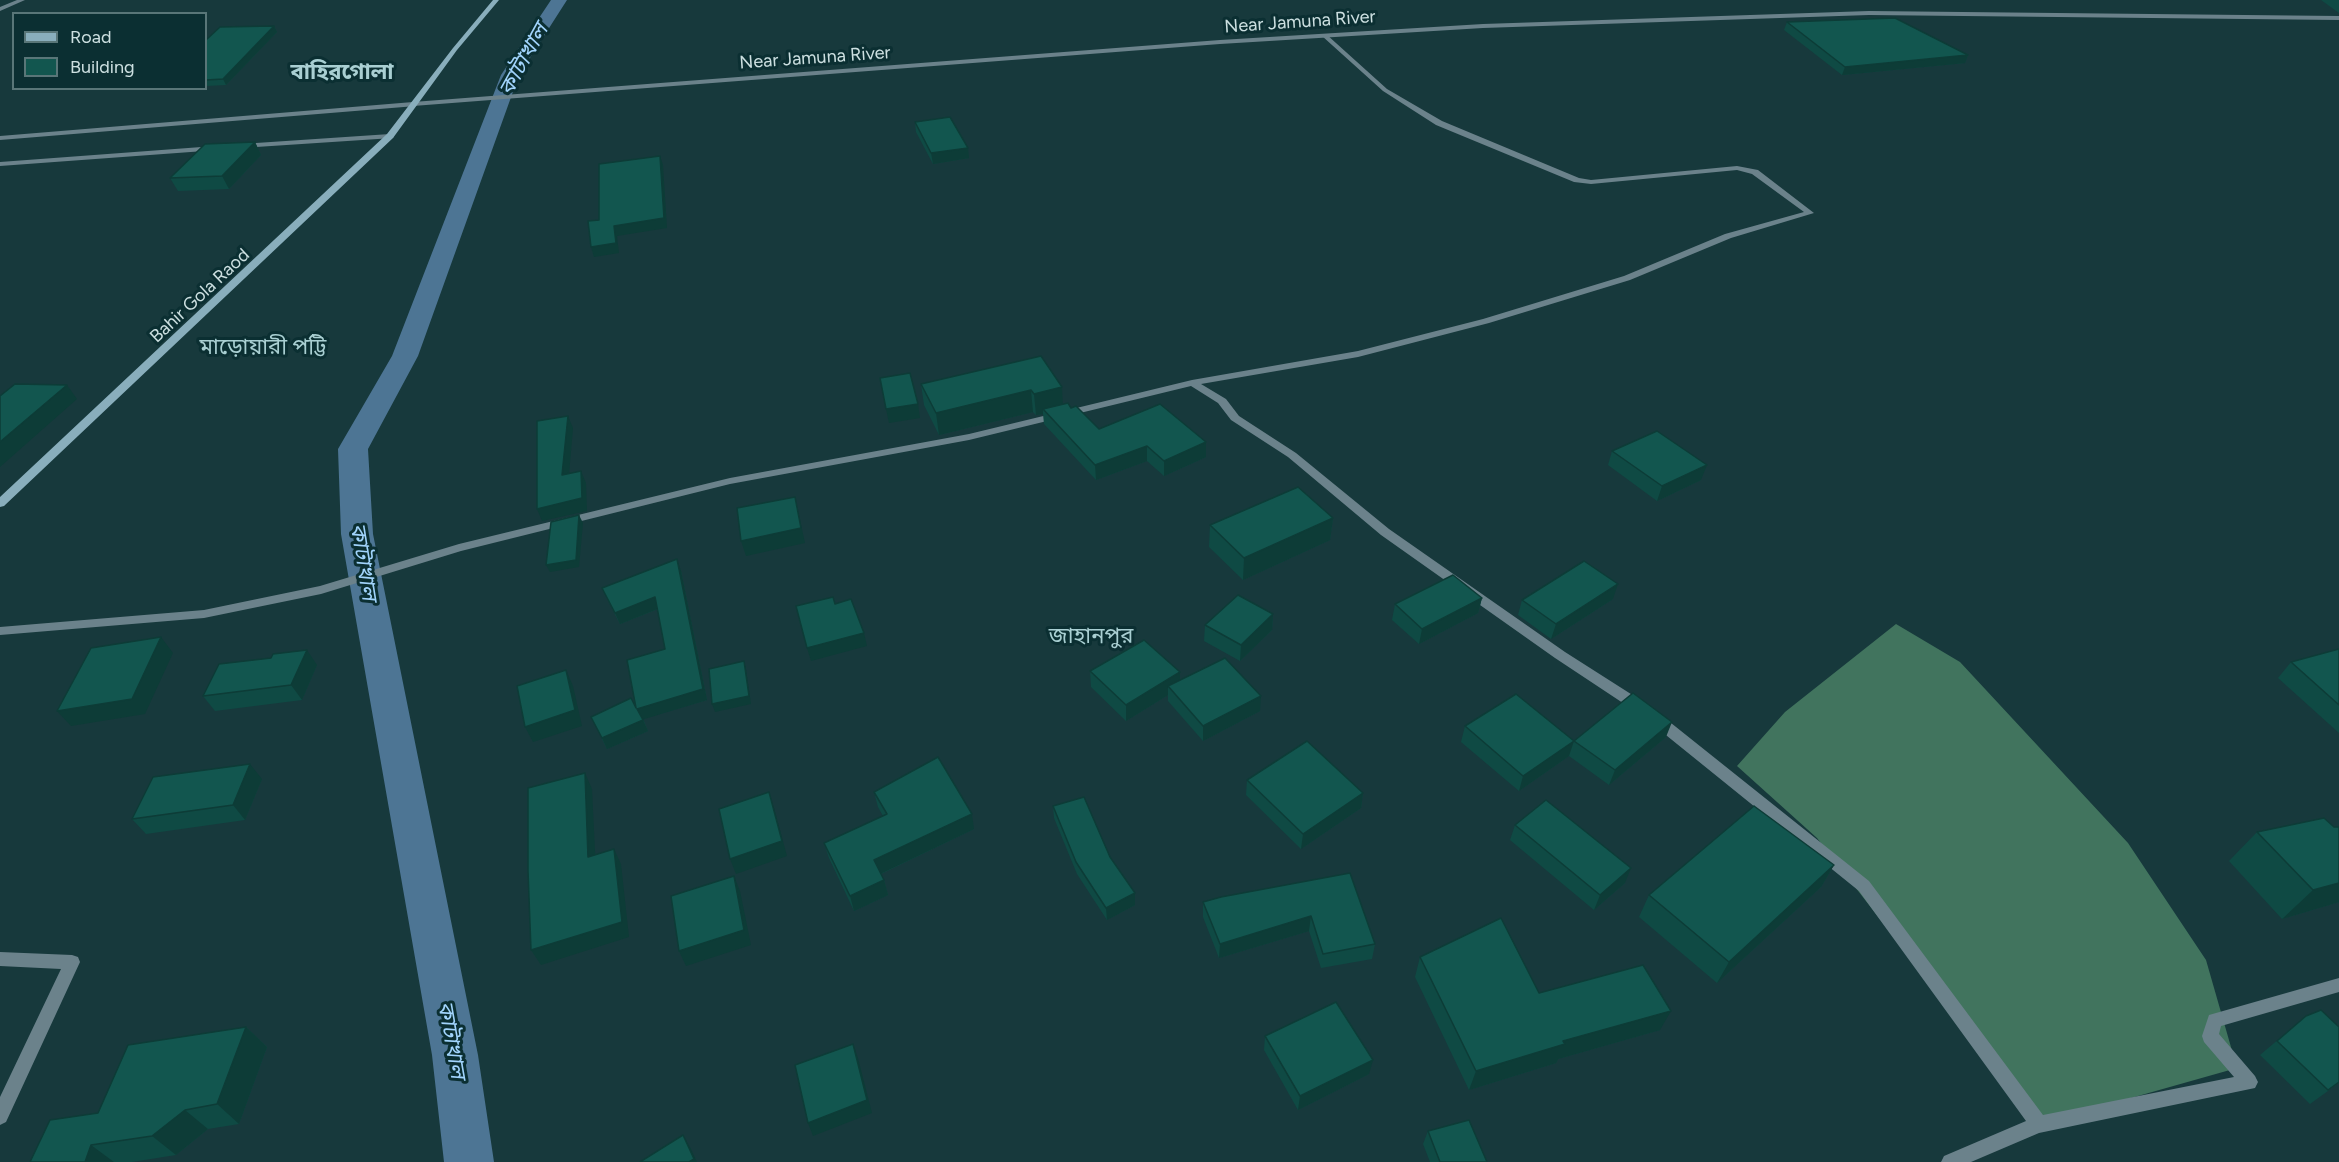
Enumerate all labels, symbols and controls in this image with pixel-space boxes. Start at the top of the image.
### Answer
street label: Near Jamuna River [1224,6,1376,38]
legend [12,12,207,90]
water label: কাটাখাল [494,20,554,100]
text: Road [70,26,111,48]
street label: Near Jamuna River [739,42,891,74]
text: Building [70,56,135,78]
district label: বাহিরগোলা [290,60,394,86]
street label: Bahir Gola Raod [146,244,254,348]
district label: মাড়োয়ারী পট্টি [200,335,326,361]
water label: কাটাখাল [344,521,382,603]
district label: জাহানপুর [1049,624,1133,650]
water label: কাটাখাল [431,999,471,1081]

